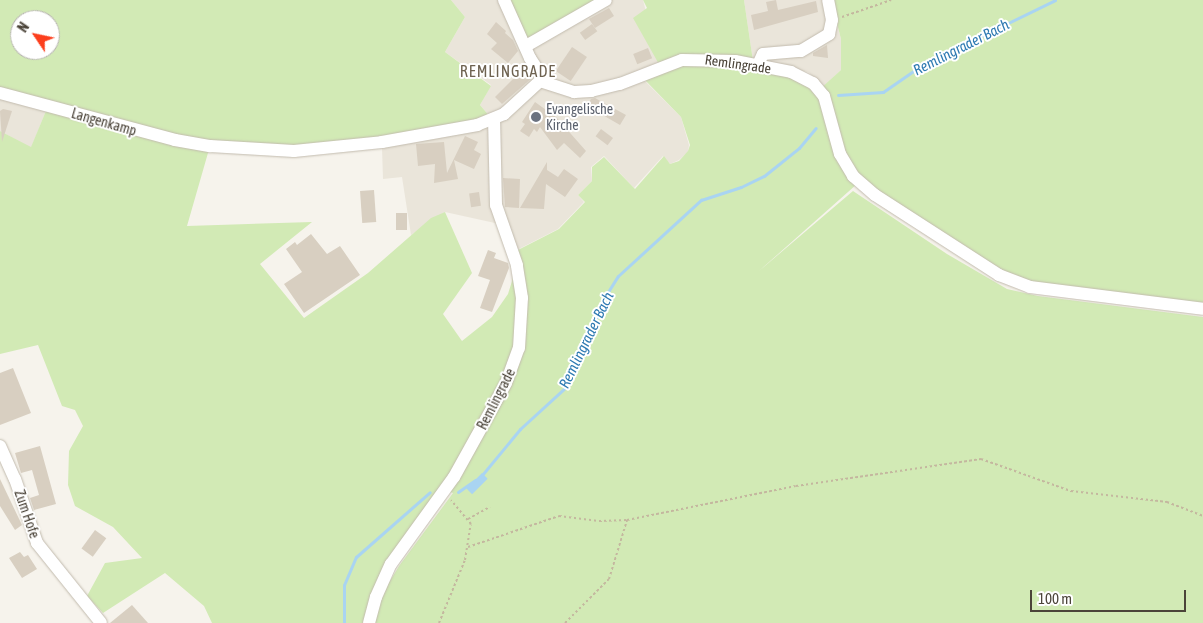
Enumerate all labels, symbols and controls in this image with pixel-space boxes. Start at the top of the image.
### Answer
north arrow [10,10,60,60]
water label: Remlingrader Bach [910,15,1012,79]
text: N [14,19,32,35]
street label: Remlingrade [704,51,772,77]
district label: REMLINGRADE [458,61,558,81]
place label: Evangelische Kirche [546,101,613,134]
street label: Langenkamp [69,105,139,139]
marker: Evangelische Kirche [530,111,542,123]
water label: Remlingrader Bach [555,289,617,391]
street label: Remlingrade [473,366,519,432]
street label: Zum Hofe [11,488,43,540]
scale bar [1033,580,1189,612]
text: 100 m [1038,590,1072,607]

